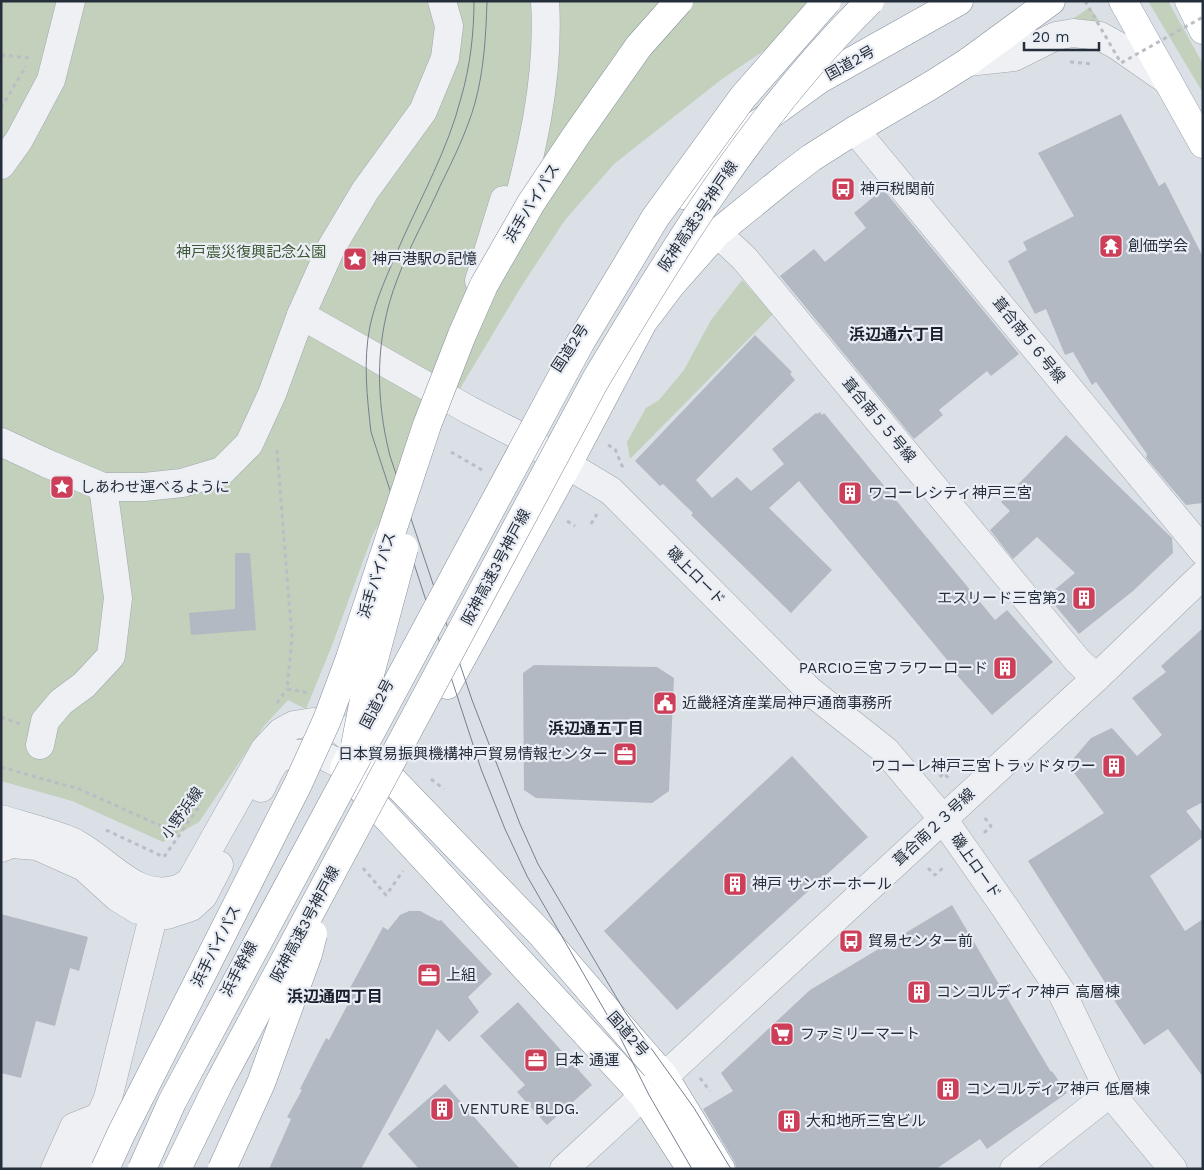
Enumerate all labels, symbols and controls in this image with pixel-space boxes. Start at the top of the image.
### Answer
scale bar [1024,20,1099,52]
text: 20 m [1032,28,1070,46]
street label: 国道2号 [822,42,878,84]
street label: 阪神高速3号神戸線 [655,158,741,274]
street label: 浜手バイパス [501,160,563,246]
bus stop icon: 神戸税関前 [830,176,856,202]
place label: 神戸税関前 [860,180,935,198]
temple icon: 創価学会 [1098,233,1124,259]
place label: 創価学会 [1128,237,1188,255]
park label: 神戸震災復興記念公園 [176,243,326,261]
place icon: 神戸港駅の記憶 [342,246,368,272]
place label: 神戸港駅の記憶 [372,250,477,268]
street label: 葺合南５６号線 [989,294,1069,386]
street label: 国道2号 [548,321,592,375]
district label: 浜辺通六丁目 [849,325,945,344]
street label: 葺合南５５号線 [838,374,920,466]
place icon: しあわせ運べるように [49,474,75,500]
place label: しあわせ運べるように [80,478,230,496]
building icon: ワコーレシティ神戸三宮 [837,480,863,506]
place label: ワコーレシティ神戸三宮 [868,484,1032,502]
street label: 阪神高速3号神戸線 [458,506,534,628]
street label: 浜手バイパス [355,530,399,620]
street label: 磯上ロード [663,543,729,609]
building icon: エスリード三宮第2 [1071,585,1097,611]
place label: エスリード三宮第2 [937,589,1066,607]
building icon: PARCIO三宮フラワーロード [992,655,1018,681]
place label: PARCIO三宮フラワーロード [799,659,988,677]
street label: 国道2号 [356,676,398,732]
public building icon: 近畿経済産業局神戸通商事務所 [652,690,678,716]
place label: 近畿経済産業局神戸通商事務所 [682,694,892,712]
district label: 浜辺通五丁目 [548,719,644,738]
office icon: 日本貿易振興機構神戸貿易情報センター [612,741,638,767]
place label: 日本貿易振興機構神戸貿易情報センター [338,745,608,763]
building icon: ワコーレ神戸三宮トラッドタワー [1101,753,1127,779]
place label: ワコーレ神戸三宮トラッドタワー [871,757,1096,775]
street label: 小野浜線 [157,783,207,843]
street label: 葺合南２３号線 [889,785,979,869]
street label: 磯上ロード [947,830,1005,902]
street label: 阪神高速3号神戸線 [267,863,343,985]
building icon: 神戸 サンボーホール [722,871,748,897]
place label: 神戸 サンボーホール [752,875,892,893]
street label: 浜手バイパス [188,902,244,990]
bus stop icon: 貿易センター前 [838,928,864,954]
place label: 貿易センター前 [868,932,973,950]
street label: 浜手幹線 [217,938,261,1000]
office icon: 上組 [416,962,442,988]
place label: 上組 [446,966,476,984]
building icon: コンコルディア神戸 高層棟 [906,979,932,1005]
place label: コンコルディア神戸 高層棟 [936,983,1120,1001]
district label: 浜辺通四丁目 [287,987,383,1006]
street label: 国道2号 [604,1008,652,1060]
supermarket icon: ファミリーマート [769,1021,795,1047]
place label: ファミリーマート [800,1025,920,1043]
office icon: 日本 通運 [523,1047,549,1073]
place label: 日本 通運 [554,1051,619,1069]
building icon: コンコルディア神戸 低層棟 [935,1076,961,1102]
place label: コンコルディア神戸 低層棟 [966,1080,1150,1098]
building icon: VENTURE BLDG. [429,1096,455,1122]
place label: VENTURE BLDG. [460,1100,579,1118]
building icon: 大和地所三宮ビル [776,1108,802,1134]
place label: 大和地所三宮ビル [806,1112,926,1130]

